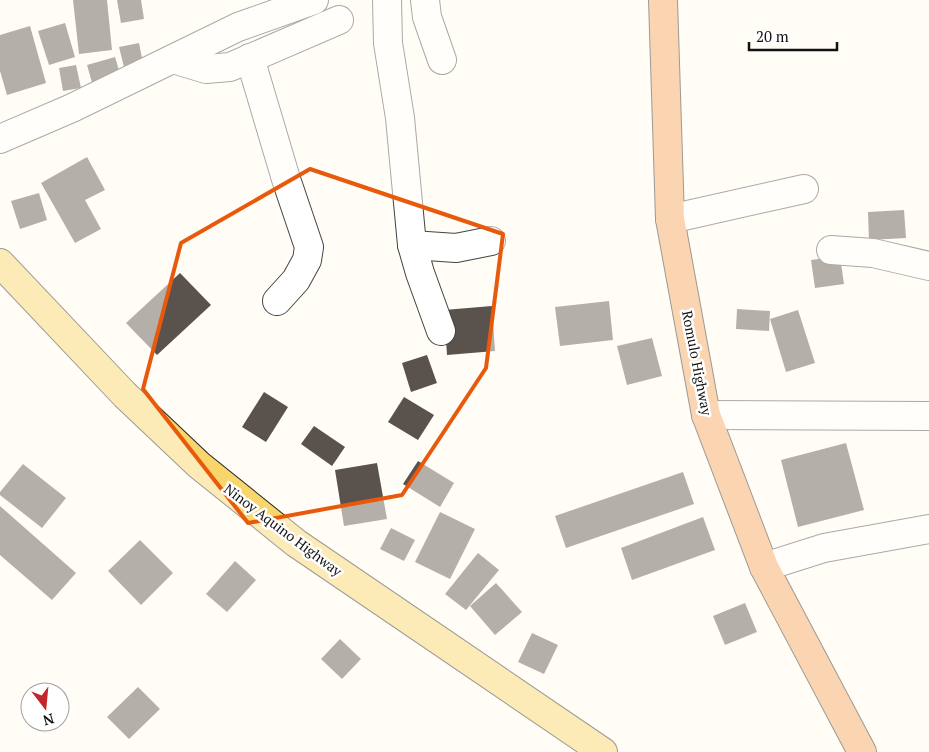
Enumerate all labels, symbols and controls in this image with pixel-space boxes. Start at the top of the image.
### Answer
scale bar [749,20,836,52]
text: 20 m [756,26,789,46]
street label: Romulo Highway [678,309,717,418]
street label: Ninoy Aquino Highway [220,479,347,581]
north arrow [20,682,70,732]
text: N [41,709,56,731]

